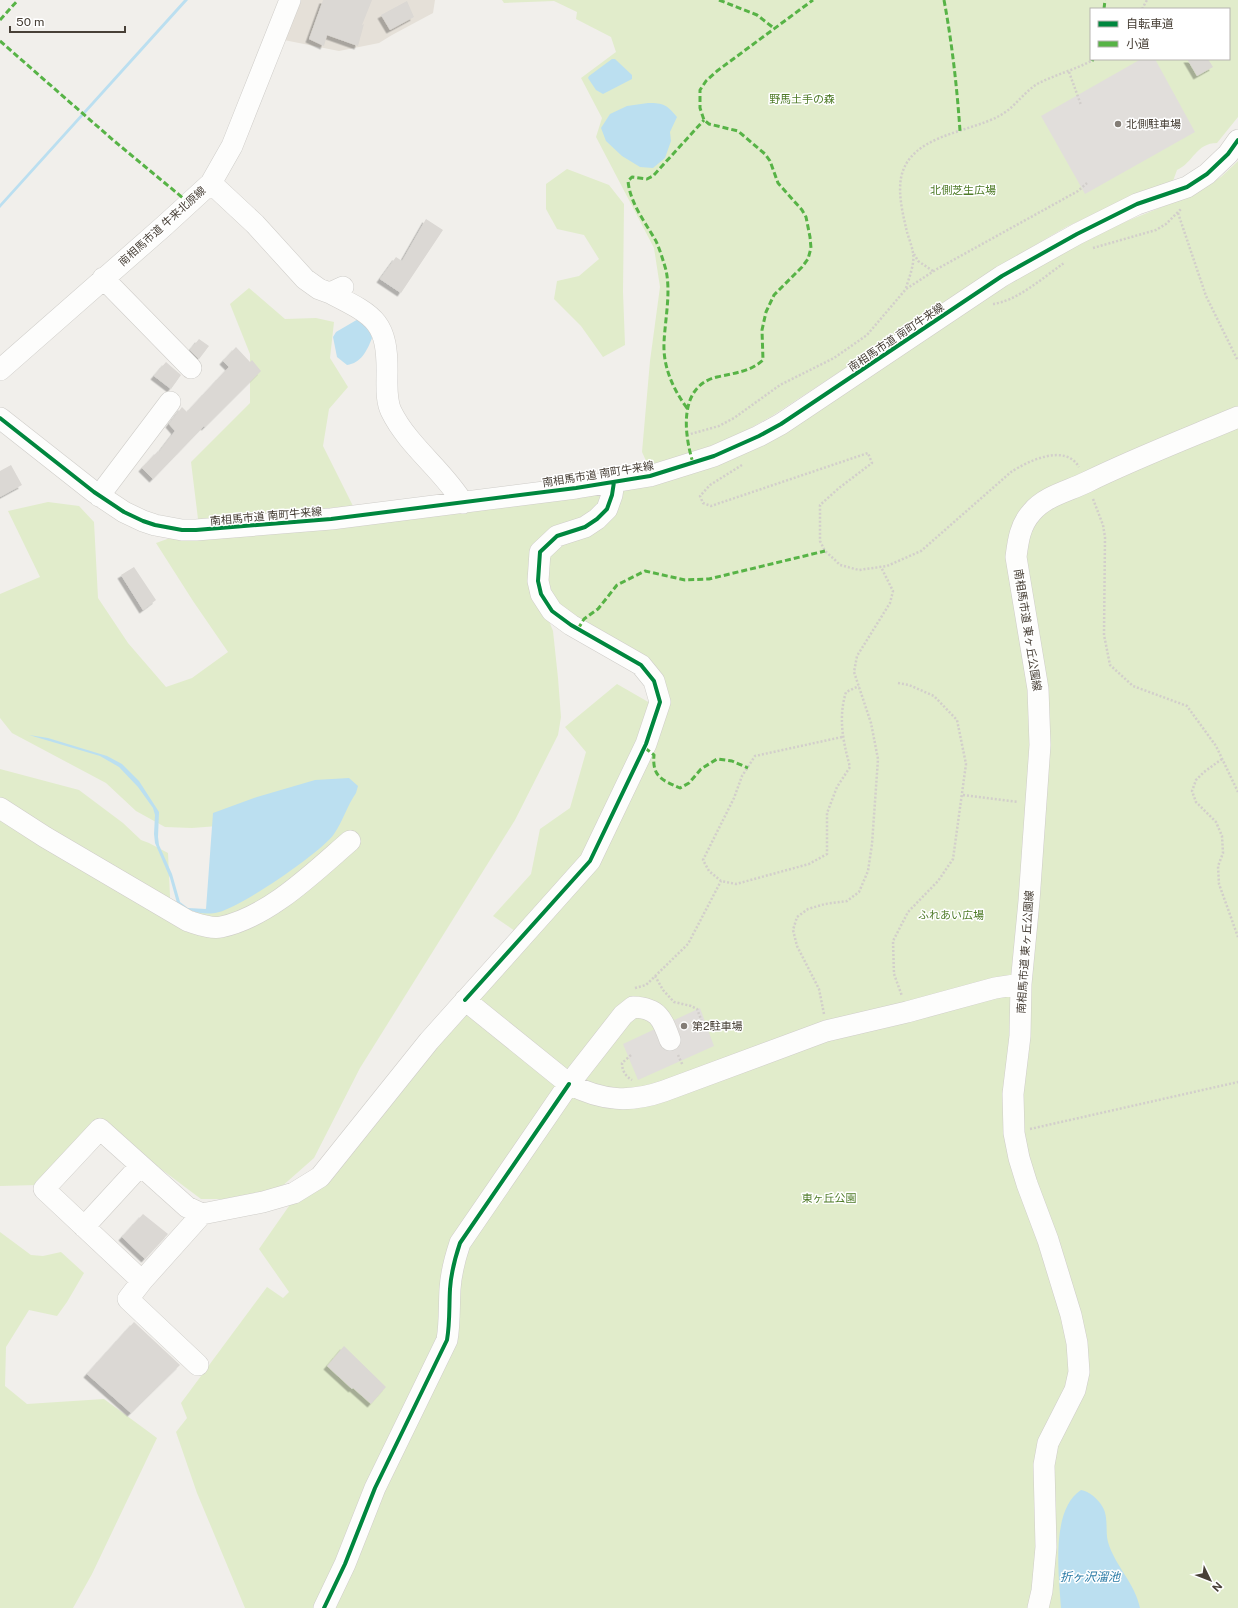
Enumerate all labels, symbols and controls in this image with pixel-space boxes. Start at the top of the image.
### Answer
scale bar [10,8,125,34]
legend [1090,8,1230,60]
text: 50 m [16,15,44,29]
text: 自転車道 [1126,17,1174,31]
text: 小道 [1126,37,1150,51]
park label: 野馬土手の森 [769,93,835,105]
place label: 北側駐車場 [1126,118,1181,130]
marker: 北側駐車場 [1113,119,1123,129]
street label: 南相馬市道 牛来北原線 [116,184,208,268]
park label: 北側芝生広場 [930,184,996,196]
street label: 南相馬市道 南町牛来線 [846,301,946,373]
street label: 南相馬市道 南町牛来線 [541,459,655,489]
street label: 南相馬市道 南町牛来線 [209,505,323,527]
street label: 南相馬市道 東ヶ丘公園線 [1012,568,1044,692]
street label: 南相馬市道 東ヶ丘公園線 [1015,890,1035,1014]
park label: ふれあい広場 [918,909,984,921]
place label: 第2駐車場 [692,1020,743,1032]
marker: 第2駐車場 [679,1021,689,1031]
park label: 東ヶ丘公園 [802,1192,857,1204]
north arrow [1190,1560,1230,1600]
water label: 折ヶ沢溜池 [1060,1570,1121,1584]
text: N [1210,1580,1225,1594]

